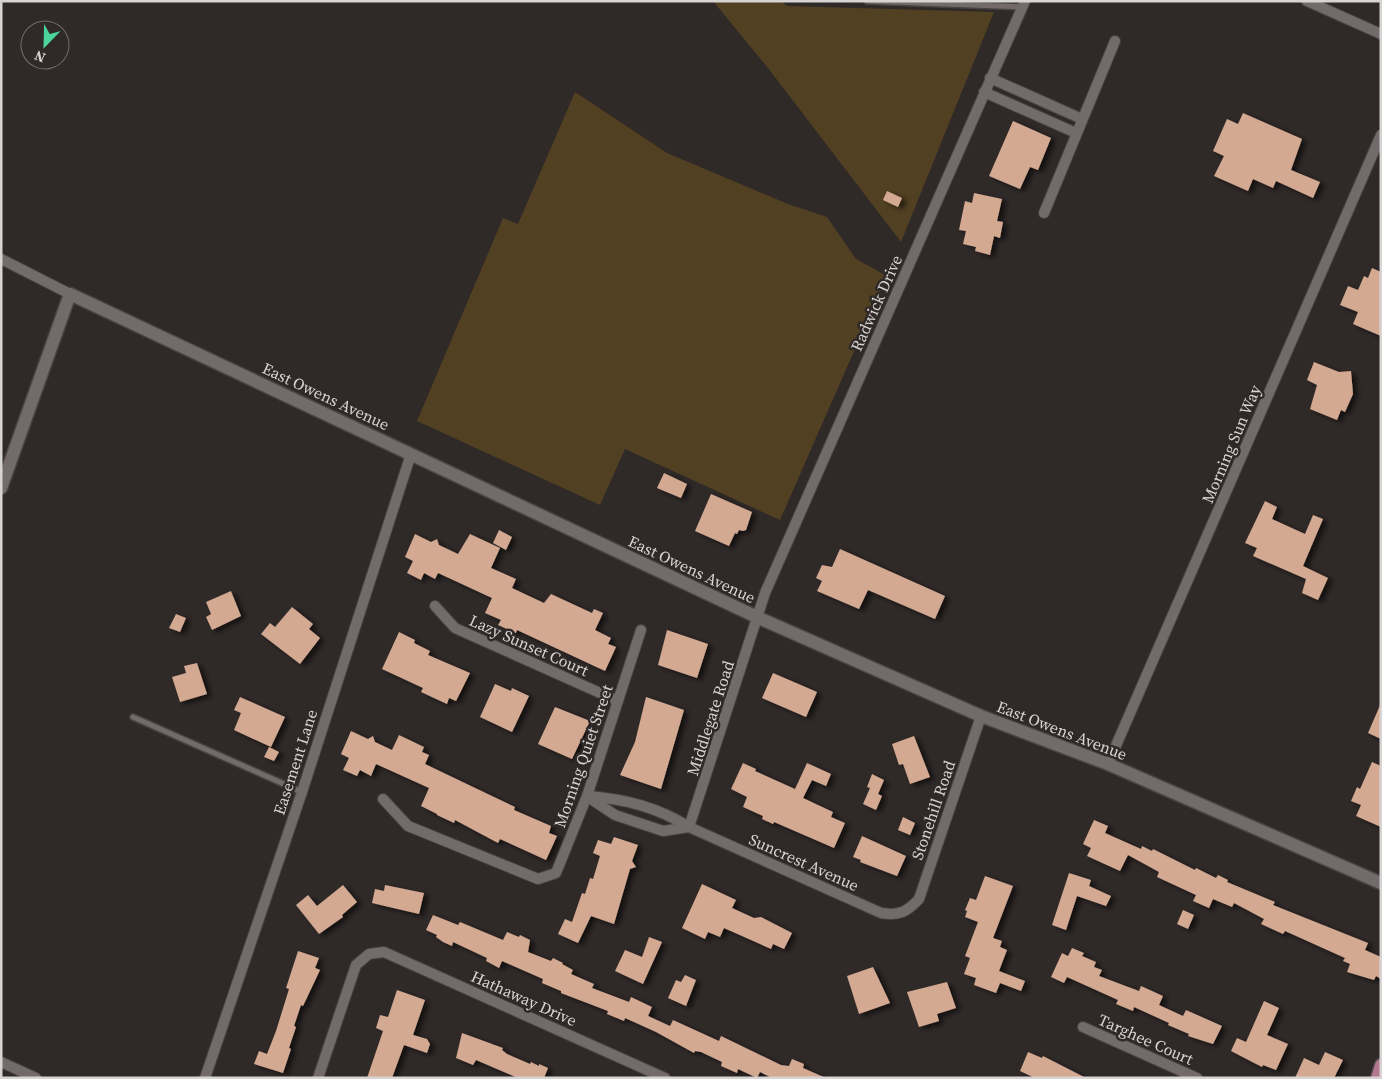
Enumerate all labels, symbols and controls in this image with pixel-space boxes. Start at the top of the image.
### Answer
north arrow [20,20,70,70]
text: N [31,46,49,68]
street label: Radwick Drive [845,251,907,355]
street label: East Owens Avenue [259,357,393,435]
street label: Morning Sun Way [1196,381,1266,507]
street label: East Owens Avenue [625,530,759,608]
street label: Lazy Sunset Court [466,609,593,681]
street label: Middlegate Road [681,658,739,778]
street label: Morning Quiet Street [548,681,618,830]
street label: East Owens Avenue [994,695,1130,765]
street label: Easement Lane [268,707,322,817]
street label: Stonehill Road [906,757,960,863]
street label: Suncrest Avenue [746,828,862,896]
street label: Hathaway Drive [468,965,580,1031]
street label: Targhee Court [1095,1008,1198,1070]

